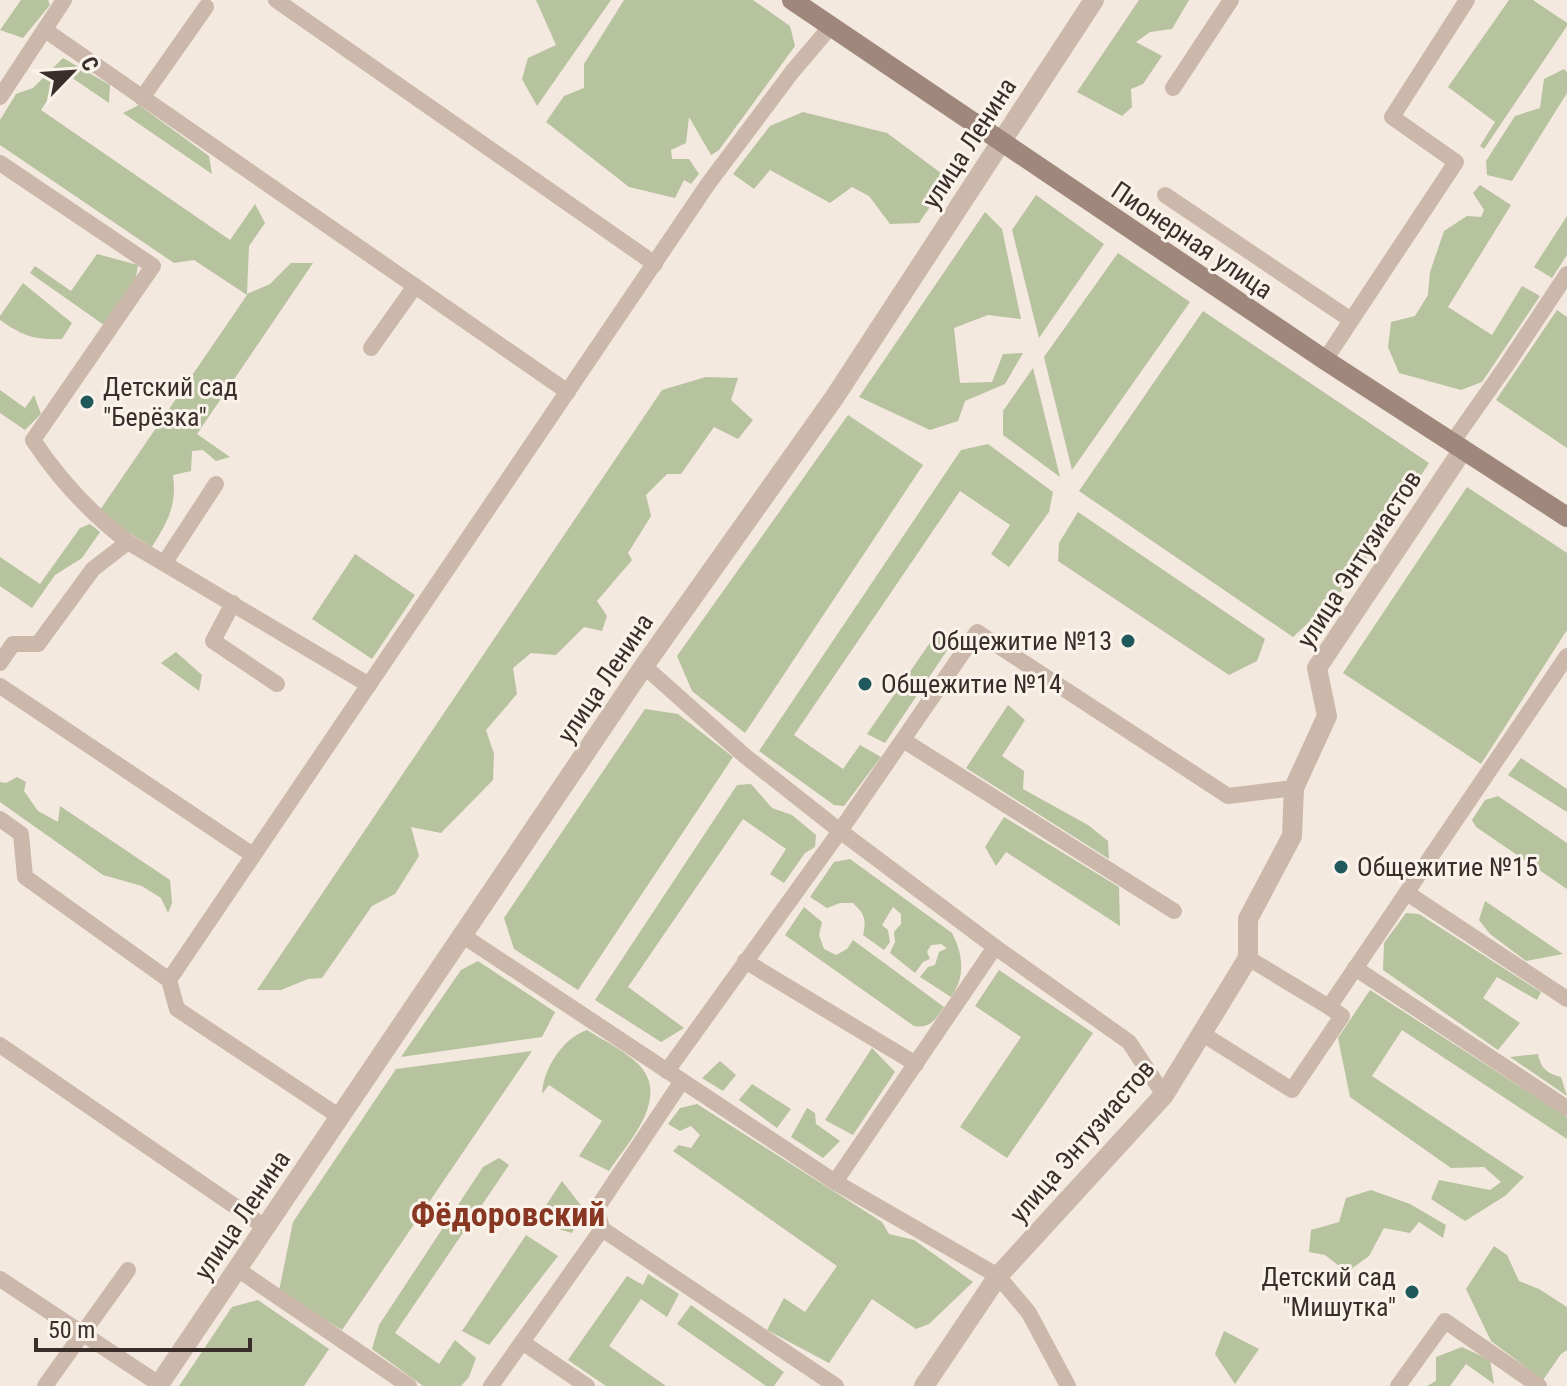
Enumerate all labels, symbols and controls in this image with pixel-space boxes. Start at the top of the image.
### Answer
north arrow [32,32,112,112]
text: С [76,53,104,75]
street label: улица Ленина [916,72,1022,214]
street label: Пионерная улица [1106,175,1278,305]
place label: Детский сад "Берёзка" [103,372,238,432]
marker: Детский сад "Берёзка" [78,393,96,411]
street label: улица Энтузиастов [1290,465,1428,653]
street label: улица Ленина [551,608,659,748]
place label: Общежитие №13 [931,626,1112,656]
marker: Общежитие №13 [1119,632,1137,650]
place label: Общежитие №14 [881,669,1062,699]
marker: Общежитие №14 [856,675,874,693]
place label: Общежитие №15 [1357,852,1538,882]
marker: Общежитие №15 [1332,858,1350,876]
street label: улица Энтузиастов [1003,1054,1161,1228]
street label: улица Ленина [188,1145,296,1285]
district label: Фёдоровский [411,1194,605,1234]
place label: Детский сад "Мишутка" [1261,1262,1396,1322]
marker: Детский сад "Мишутка" [1403,1283,1421,1301]
scale bar [36,1302,250,1352]
text: 50 m [48,1316,95,1344]

